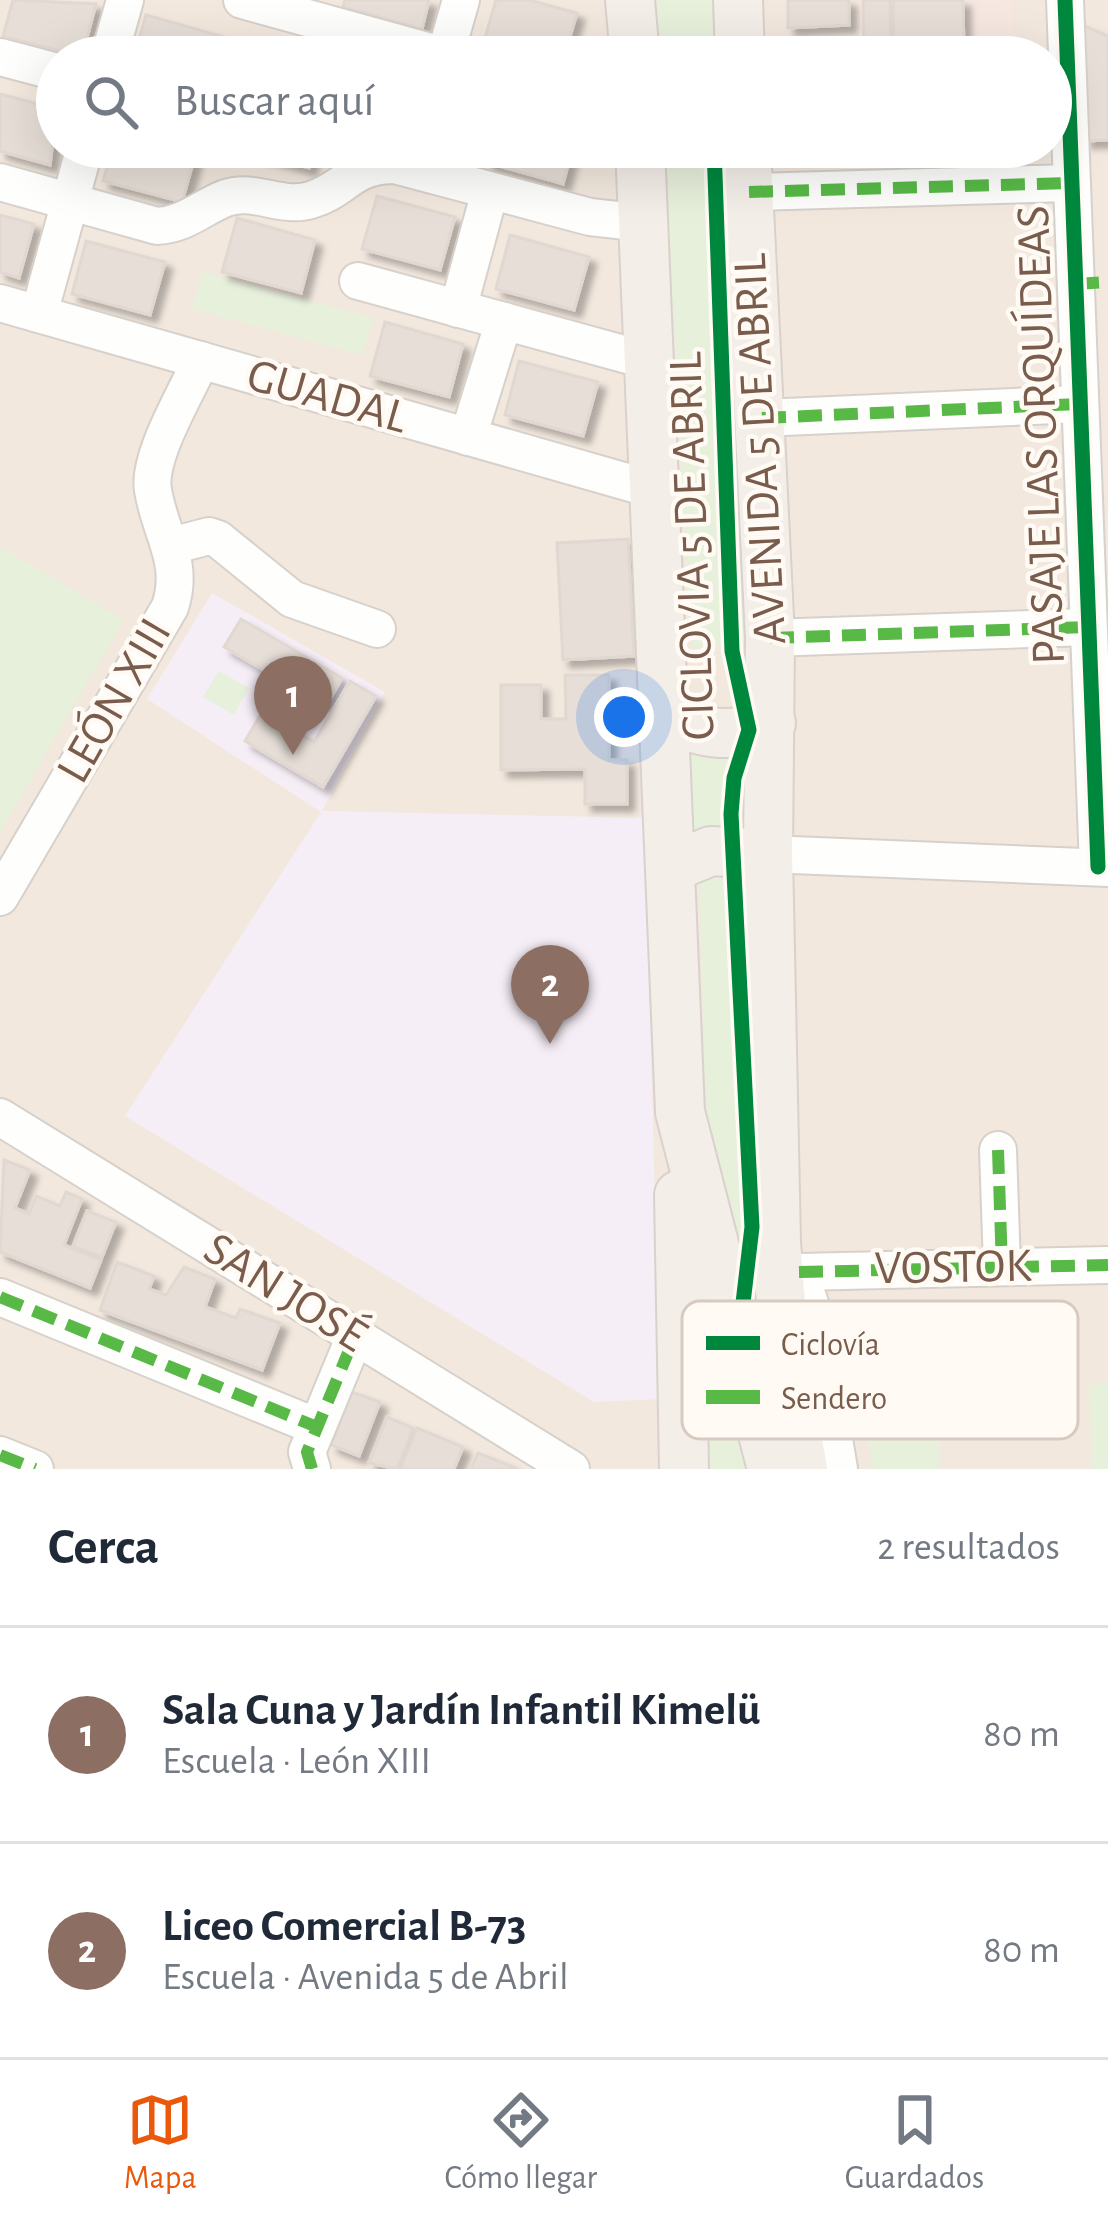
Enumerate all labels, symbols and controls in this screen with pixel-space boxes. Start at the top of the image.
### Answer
search box [36,36,1072,168]
icon: search [78,69,144,135]
text: Buscar aquí [174,79,374,124]
street label: PASAJE LAS ORQUÍDEAS [1005,204,1074,666]
street label: AVENIDA 5 DE ABRIL [727,252,795,646]
street label: GUADAL [242,351,412,443]
street label: CICLOVIA 5 DE ABRIL [662,351,724,741]
street label: LEÓN XIII [45,608,181,791]
pin: 1 [254,656,332,755]
your location [594,687,654,747]
pin: 2 [511,945,589,1044]
street label: SAN JOSÉ [195,1220,377,1361]
street label: VOSTOK [874,1243,1033,1293]
legend [682,1301,1078,1439]
text: Ciclovía [781,1329,880,1362]
text: Sendero [781,1383,887,1416]
text: Cerca [48,1522,159,1573]
text: 2 resultados [877,1528,1060,1567]
text: Sala Cuna y Jardín Infantil Kimelü [162,1688,761,1733]
text: 1 [80,1715,94,1754]
text: 80 m [983,1715,1060,1754]
text: Escuela · León XIII [162,1742,431,1781]
text: Liceo Comercial B-73 [162,1904,526,1949]
text: 2 [78,1931,96,1970]
text: 80 m [983,1931,1060,1970]
text: Escuela · Avenida 5 de Abril [162,1958,569,1997]
tab: Mapa [124,2087,197,2199]
tab: Cómo llegar [444,2087,597,2199]
tab: Guardados [845,2087,984,2199]

